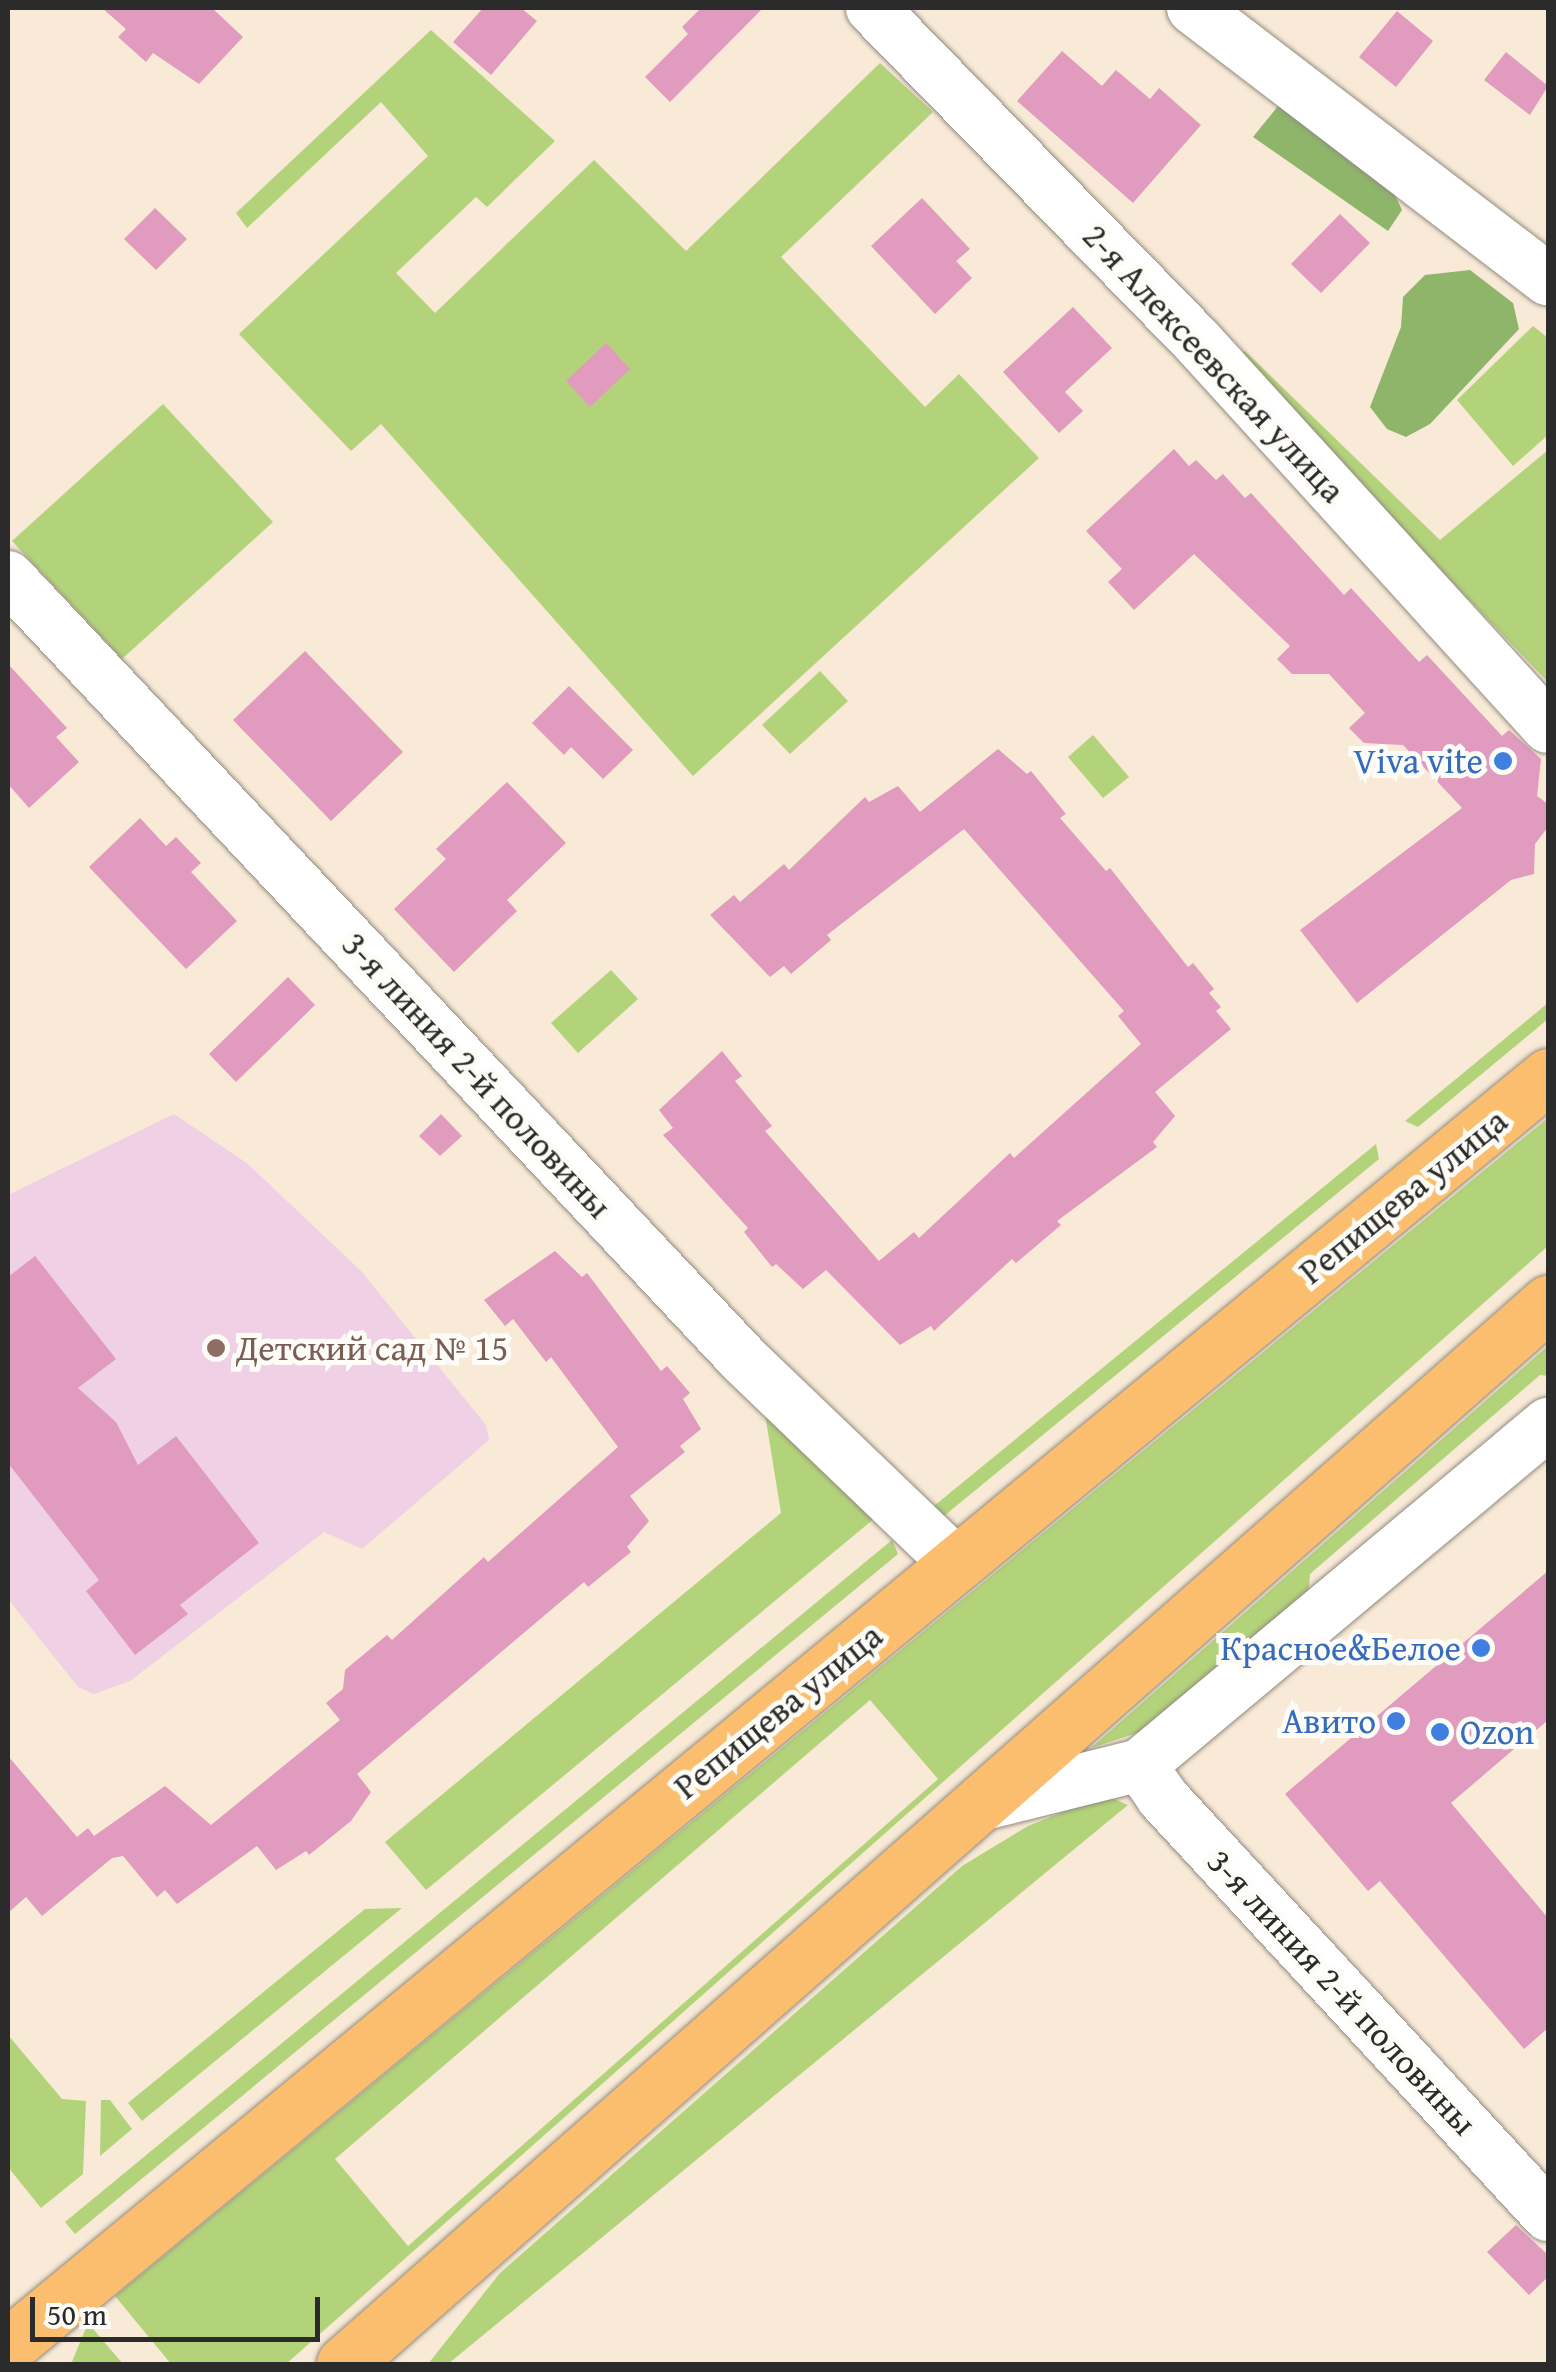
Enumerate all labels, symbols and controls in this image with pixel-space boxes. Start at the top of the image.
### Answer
street label: 2-я Алексеевская улица [1074,215,1354,511]
place label: Viva vite [1353,740,1483,782]
marker: Viva vite [1492,750,1514,772]
street label: 3-я линия 2-й половины [334,923,620,1227]
street label: Репищева улица [1291,1099,1515,1293]
place label: Детский сад № 15 [236,1327,508,1369]
marker: Детский сад № 15 [205,1337,227,1359]
street label: Репищева улица [666,1614,890,1808]
place label: Красное&Белое [1220,1627,1461,1669]
marker: Красное&Белое [1470,1637,1492,1659]
place label: Авито [1282,1700,1376,1742]
marker: Авито [1385,1710,1407,1732]
place label: Ozon [1460,1711,1534,1753]
marker: Ozon [1429,1721,1451,1743]
street label: 3-я линия 2-й половины [1199,1840,1485,2144]
scale bar [35,2277,325,2339]
text: 50 m [47,2292,107,2336]

